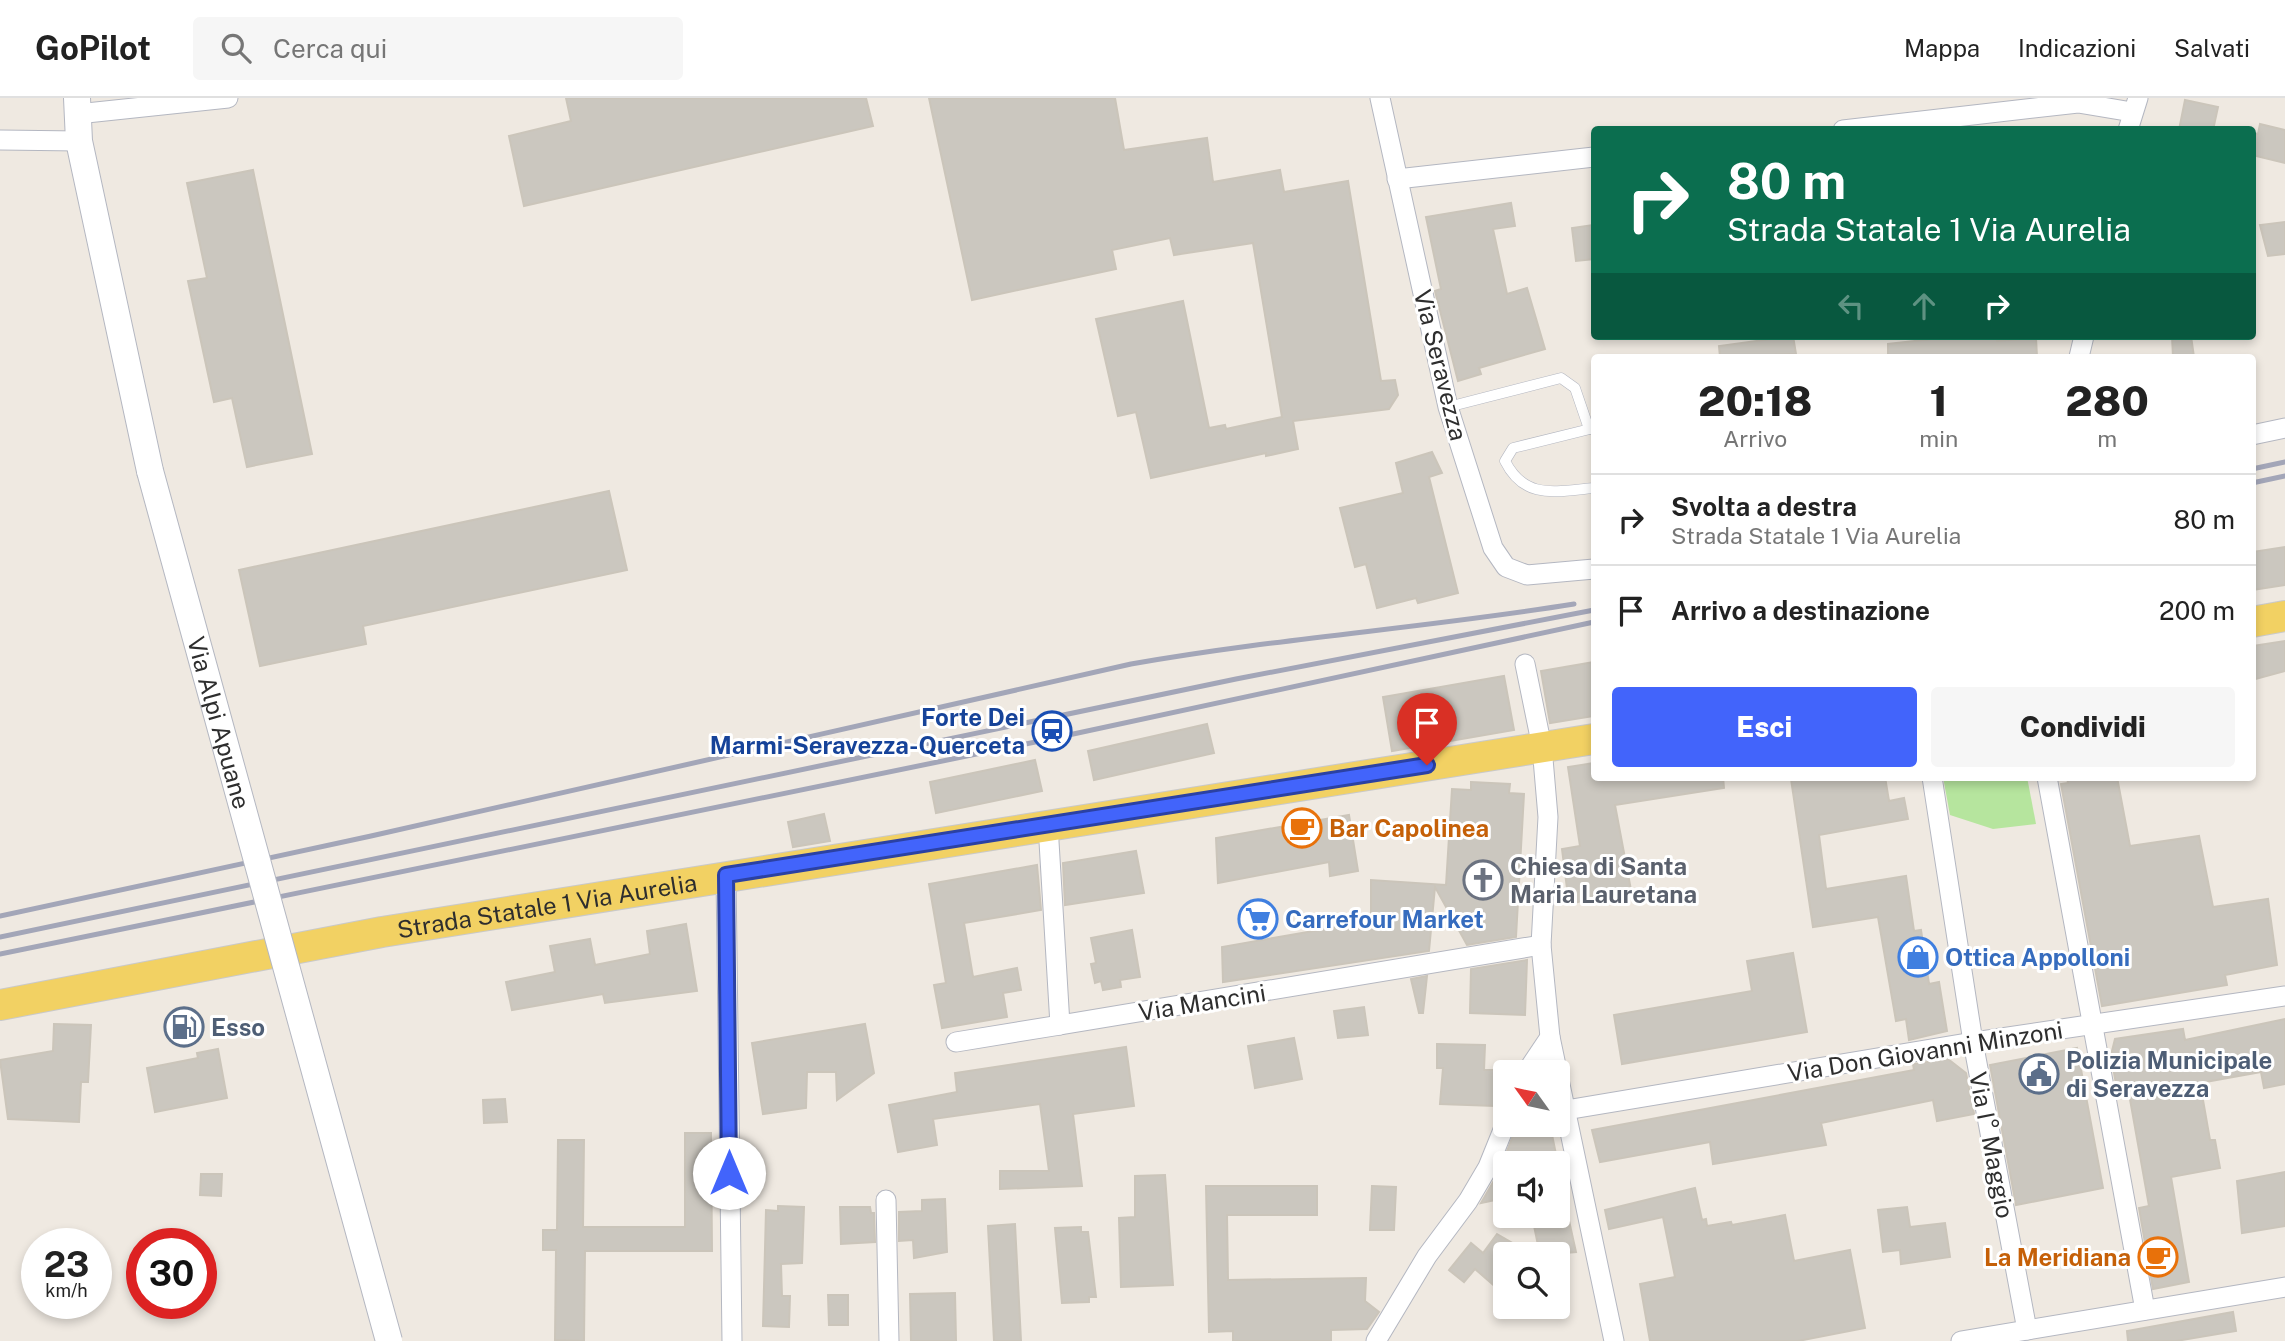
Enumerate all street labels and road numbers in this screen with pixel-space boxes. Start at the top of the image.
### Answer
street label: Via Seravezza [1409,287,1473,443]
street label: Via Alpi Apuane [182,633,256,812]
street label: Strada Statale 1 Via Aurelia [395,868,699,943]
street label: Via Mancini [1136,978,1268,1026]
street label: Via Don Giovanni Minzoni [1785,1015,2065,1087]
street label: Via I° Maggio [1964,1069,2020,1221]

